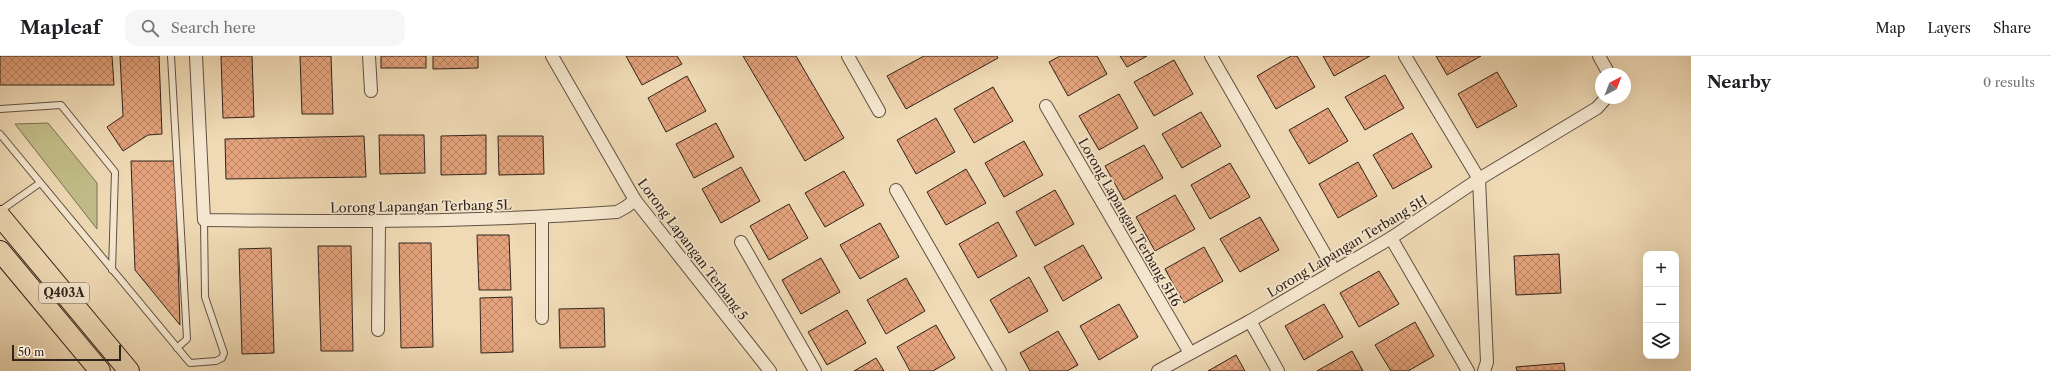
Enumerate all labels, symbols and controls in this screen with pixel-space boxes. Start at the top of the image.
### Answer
search box [125,10,405,46]
text: Mapleaf [20,16,101,39]
icon: search [139,17,161,39]
text: Search here [171,18,256,37]
text: Map [1875,19,1905,37]
text: Layers [1927,19,1971,37]
text: Share [1993,19,2031,37]
north arrow [1595,68,1631,104]
text: Nearby [1707,72,1771,92]
text: 0 results [1983,74,2035,90]
street label: Lorong Lapangan Terbang 5H6 [1075,135,1185,309]
street label: Lorong Lapangan Terbang 5 [635,175,751,323]
street label: Lorong Lapangan Terbang 5H [1264,192,1430,300]
street label: Lorong Lapangan Terbang 5L [330,196,512,216]
map controls [1643,251,1679,359]
button: + [1643,251,1679,287]
road number: Q403A [39,283,89,303]
button: − [1643,287,1679,323]
button: layers [1643,323,1679,359]
scale bar [12,343,121,362]
text: 50 m [18,345,44,359]

